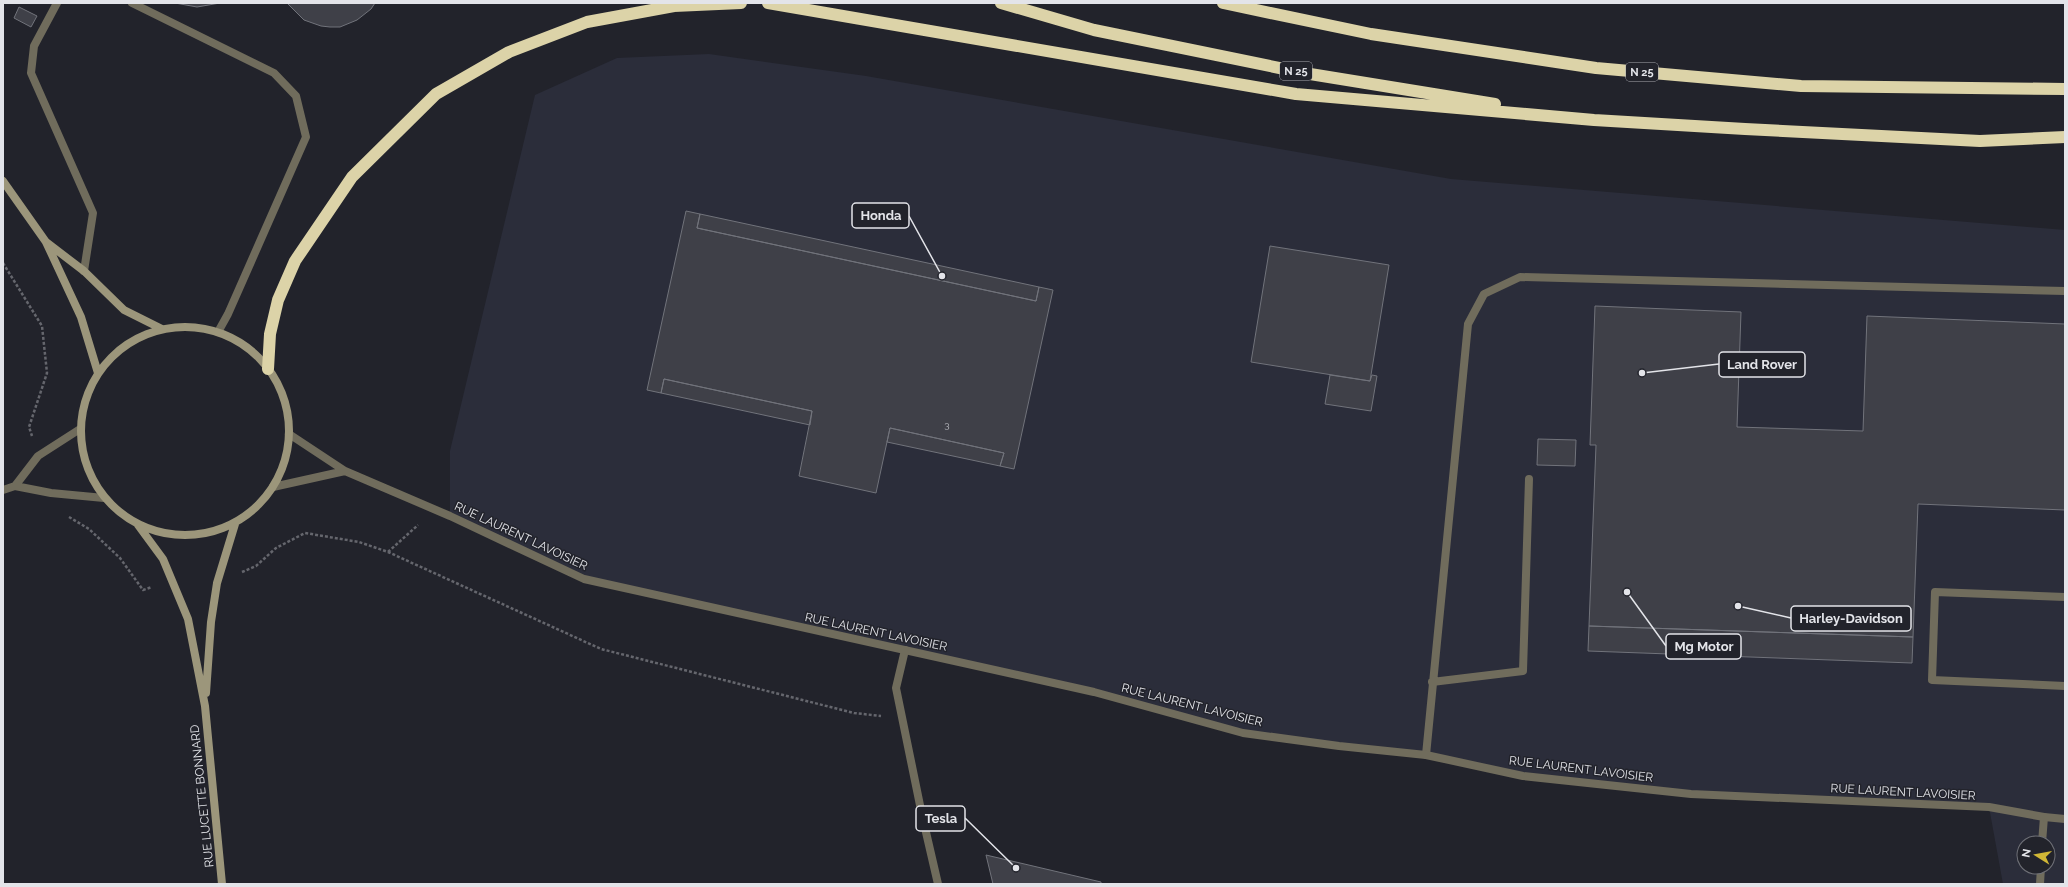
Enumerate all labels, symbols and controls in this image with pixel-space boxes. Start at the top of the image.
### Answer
road number: N 25 [1280,62,1312,80]
road number: N 25 [1626,63,1658,81]
callout: Honda [852,203,909,228]
text: Honda [860,208,902,223]
callout: Land Rover [1719,352,1805,377]
text: Land Rover [1727,357,1797,372]
house number: 3 [944,419,950,430]
street label: RUE LAURENT LAVOISIER [452,499,590,573]
callout: Harley-Davidson [1791,606,1911,631]
street label: RUE LAURENT LAVOISIER [804,610,949,654]
text: Harley-Davidson [1799,611,1903,626]
callout: Mg Motor [1666,634,1741,659]
text: Mg Motor [1674,639,1734,654]
street label: RUE LAURENT LAVOISIER [1120,681,1264,729]
street label: RUE LUCETTE BONNARD [187,723,216,868]
street label: RUE LAURENT LAVOISIER [1508,753,1654,785]
street label: RUE LAURENT LAVOISIER [1830,781,1976,803]
callout: Tesla [916,806,965,831]
text: Tesla [925,811,958,826]
north arrow [2016,835,2056,875]
text: N [2019,848,2034,859]

